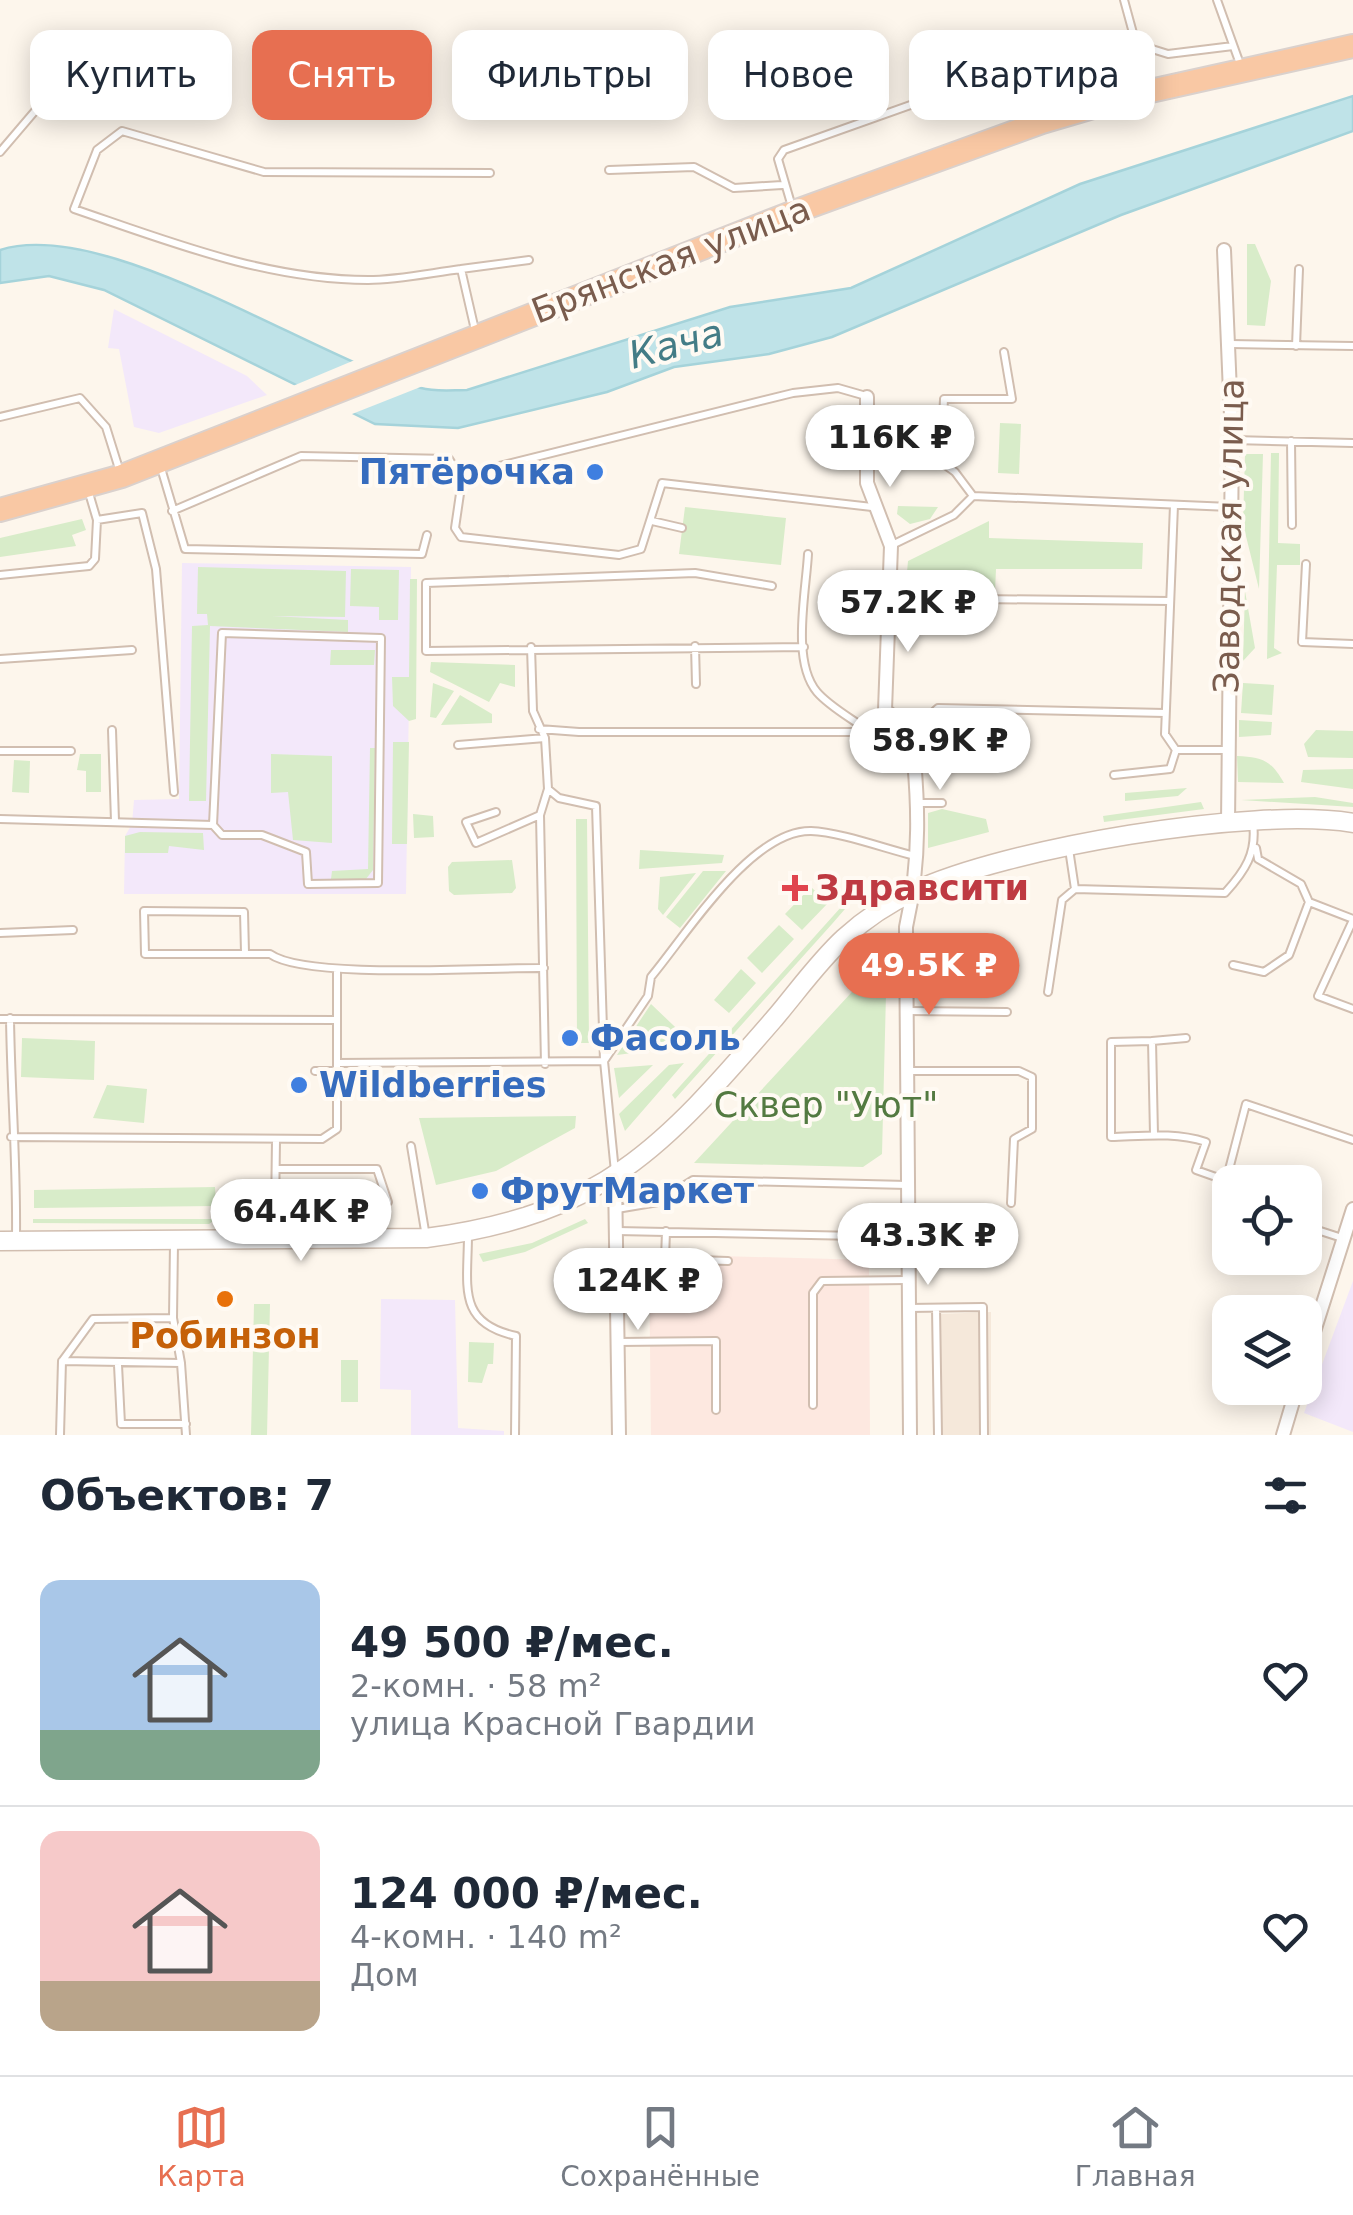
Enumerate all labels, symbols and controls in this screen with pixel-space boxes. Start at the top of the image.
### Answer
chip: Купить [30,30,232,120]
chip: Снять [252,30,432,120]
chip: Фильтры [452,30,688,120]
chip: Новое [708,30,889,120]
chip: Квартира [909,30,1155,120]
street label: Брянская улица [526,188,816,332]
water label: Кача [624,310,728,378]
street label: Заводская улица [1206,378,1252,694]
pin: 116K ₽ [809,405,971,490]
text: 116K ₽ [828,418,953,456]
place label: Пятёрочка [359,452,575,492]
marker: Пятёрочка [584,461,606,483]
pin: 57.2K ₽ [816,570,1000,655]
text: 57.2K ₽ [839,583,977,621]
pin: 58.9K ₽ [848,708,1032,793]
text: 58.9K ₽ [871,721,1009,759]
place label: Здравсити [815,868,1029,908]
marker: Здравсити [784,877,806,899]
pin: 49.5K ₽ [837,933,1021,1018]
text: 49.5K ₽ [860,946,998,984]
place label: Фасоль [590,1018,741,1058]
marker: Фасоль [559,1027,581,1049]
place label: Wildberries [319,1065,547,1105]
marker: Wildberries [288,1074,310,1096]
park label: Сквер "Уют" [714,1085,938,1125]
map controls [1212,1165,1322,1405]
button: locate [1212,1165,1322,1275]
place label: ФрутМаркет [500,1171,755,1211]
pin: 64.4K ₽ [209,1179,393,1264]
marker: ФрутМаркет [469,1180,491,1202]
text: 64.4K ₽ [232,1192,370,1230]
pin: 43.3K ₽ [836,1203,1020,1288]
text: 43.3K ₽ [859,1216,997,1254]
pin: 124K ₽ [557,1248,719,1333]
text: 124K ₽ [576,1261,701,1299]
marker: Робинзон [214,1288,236,1310]
button: layers [1212,1295,1322,1405]
place label: Робинзон [129,1316,321,1356]
icon: filters [1258,1468,1313,1523]
text: Объектов: 7 [40,1471,334,1520]
text: 49 500 ₽/мес. [350,1618,674,1667]
icon: home [120,1620,240,1740]
icon: heart [1258,1653,1313,1708]
text: 2-комн. · 58 m² [350,1667,601,1705]
text: улица Красной Гвардии [350,1705,755,1743]
text: 124 000 ₽/мес. [350,1869,703,1918]
icon: home [120,1871,240,1991]
icon: heart [1258,1904,1313,1959]
text: 4-комн. · 140 m² [350,1918,622,1956]
text: Дом [350,1956,419,1994]
tab: Карта [157,2100,246,2193]
tab: Сохранённые [560,2100,760,2193]
tab: Главная [1075,2100,1196,2193]

